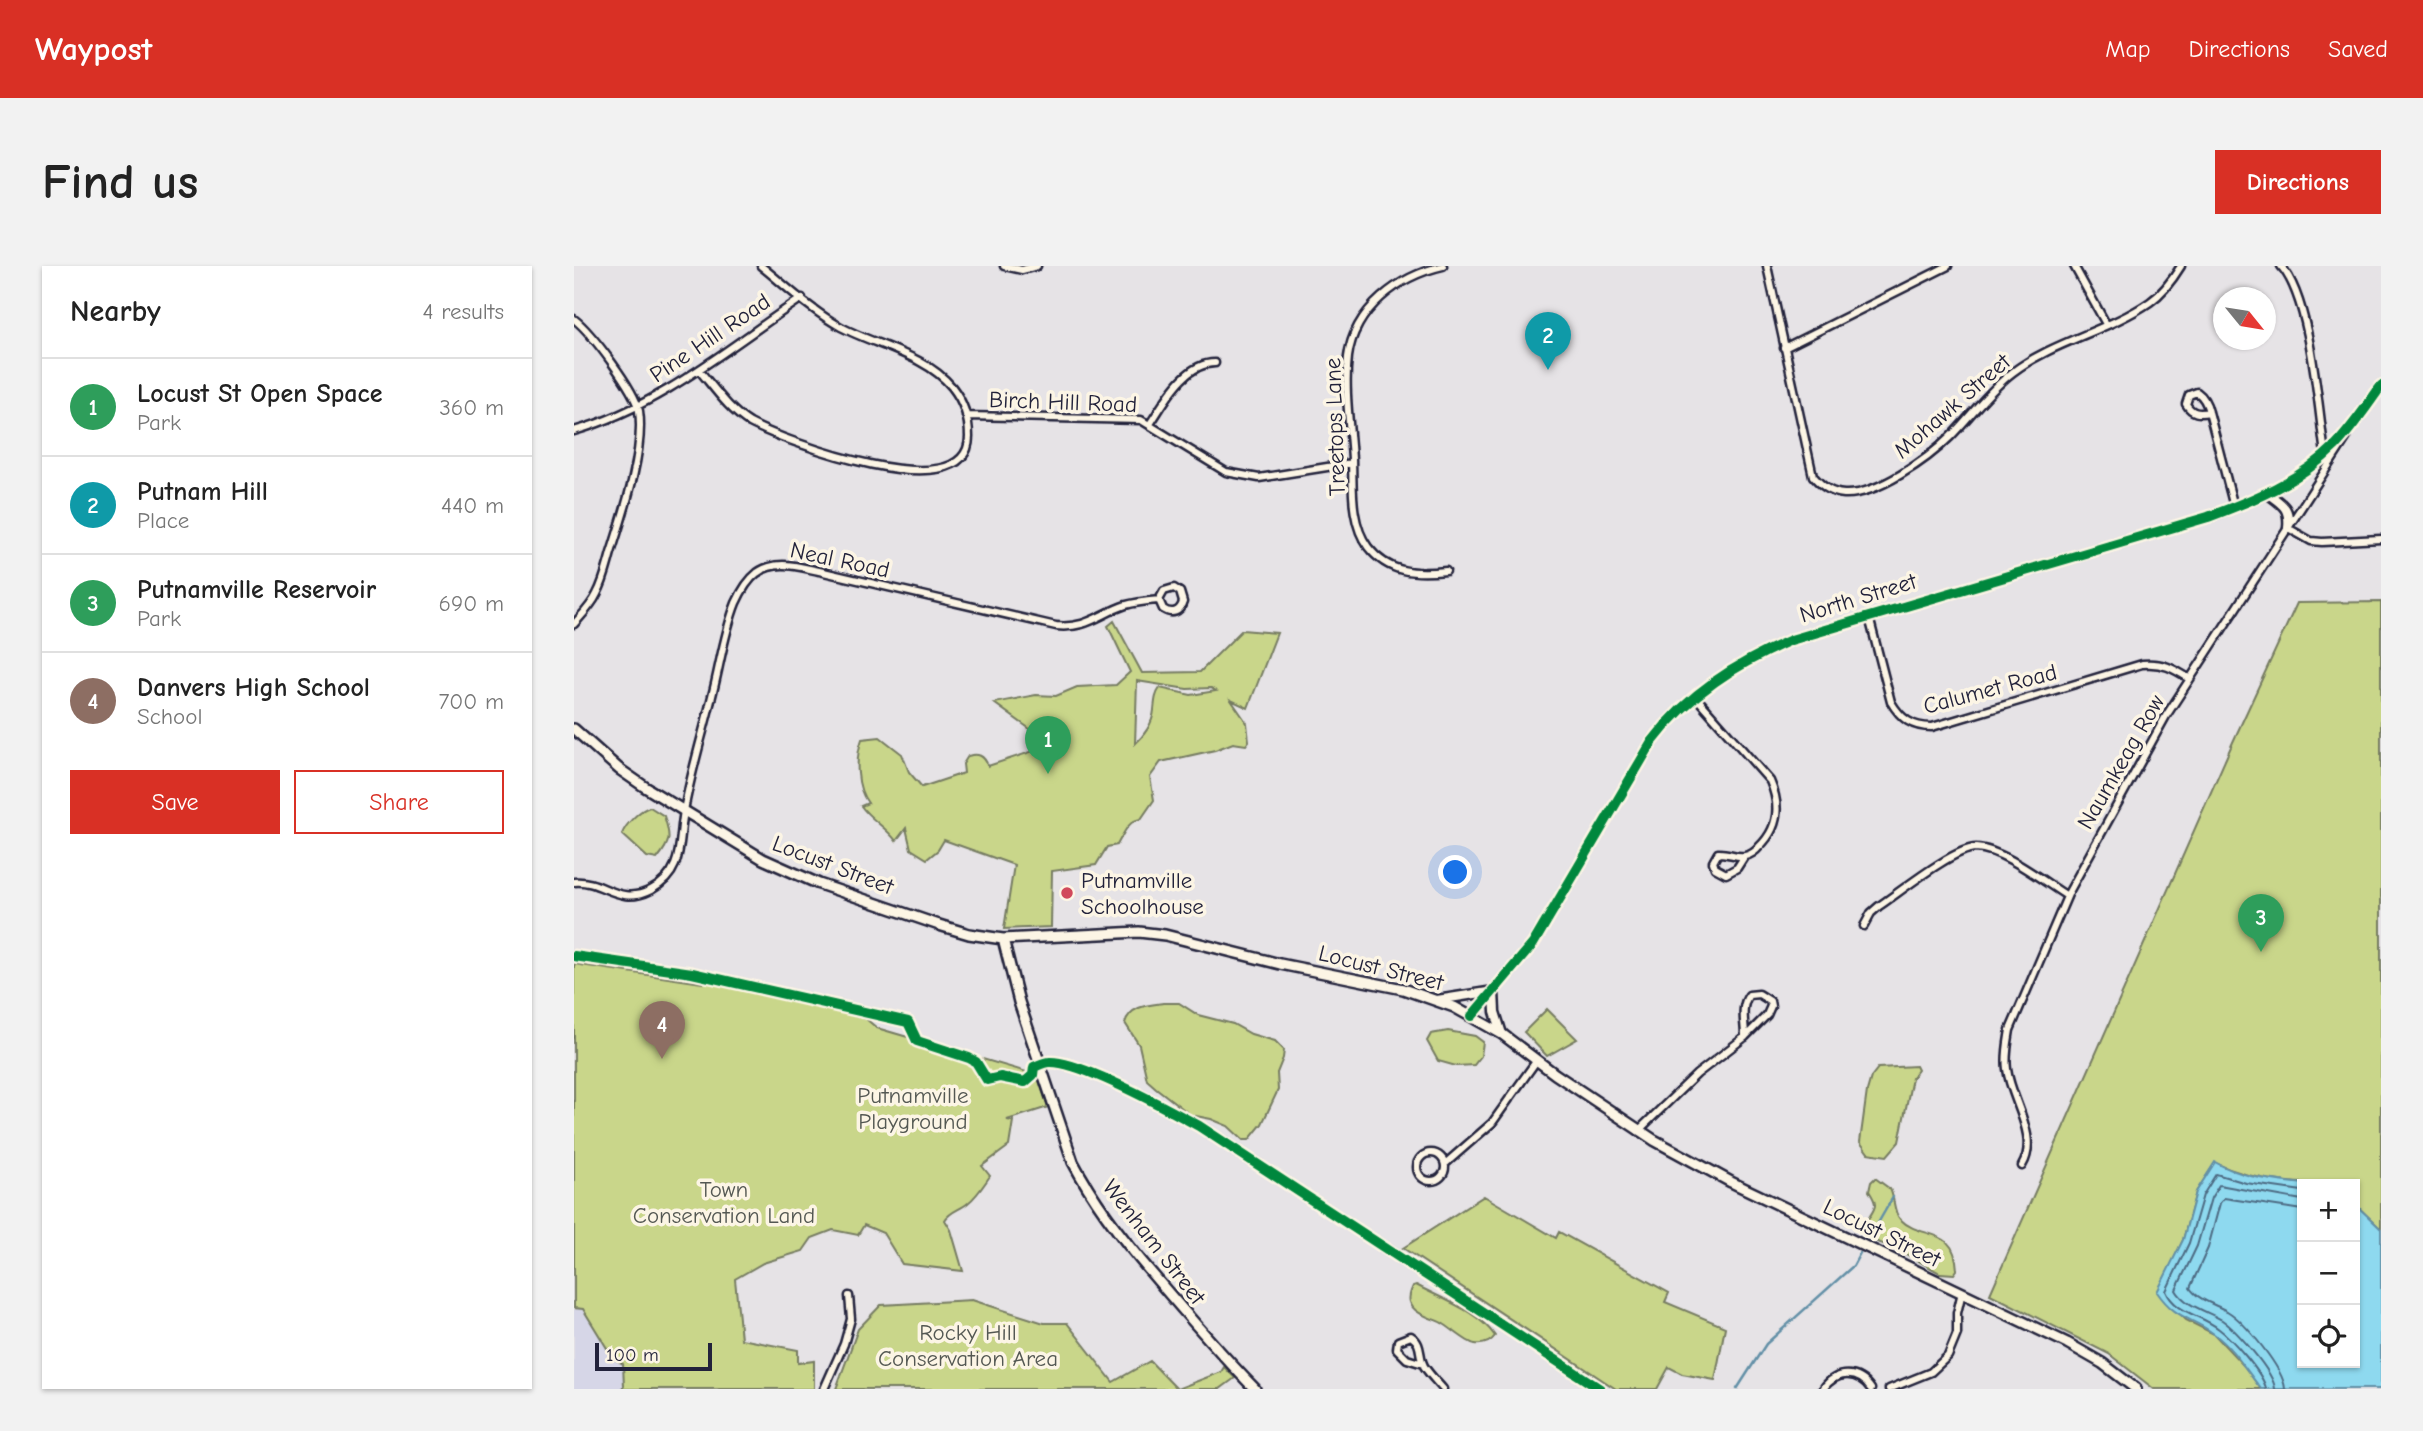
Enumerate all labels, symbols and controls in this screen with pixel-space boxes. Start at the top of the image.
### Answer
text: Waypost [35,30,152,68]
text: Map [2105,35,2151,63]
text: Directions [2189,35,2290,63]
text: Saved [2328,35,2388,63]
button: Directions [2215,150,2381,214]
text: Find us [42,154,198,210]
north arrow [2213,287,2276,350]
street label: Pine Hill Road [645,288,775,388]
text: Nearby [70,294,161,329]
text: 4 results [422,298,504,325]
pin: 2 [1525,312,1571,370]
street label: Mohawk Street [1888,347,2017,464]
street label: Treetops Lane [1319,357,1351,497]
text: Locust St Open Space [137,379,383,409]
street label: Birch Hill Road [988,386,1138,418]
text: 1 [88,394,98,421]
text: 360 m [439,394,504,421]
text: Park [137,409,181,436]
text: Putnam Hill [137,477,268,507]
text: 2 [87,492,99,519]
text: 440 m [441,492,504,519]
text: Place [137,507,189,534]
street label: Neal Road [788,536,892,584]
street label: North Street [1796,567,1921,629]
text: Putnamville Reservoir [137,575,376,605]
text: 3 [87,590,99,617]
text: 690 m [439,590,504,617]
text: Park [137,605,181,632]
street label: Calumet Road [1920,658,2060,720]
text: Danvers High School [137,673,370,703]
text: 4 [88,688,98,715]
text: 700 m [438,688,504,715]
street label: Naumkeag Row [2072,690,2171,834]
text: School [137,703,202,730]
pin: 1 [1025,716,1071,774]
button: Save [70,770,280,834]
button: Share [294,770,504,834]
street label: Locust Street [769,830,899,901]
your location [1438,855,1472,889]
place label: Putnamville Schoolhouse [1081,867,1204,920]
marker: Putnamville Schoolhouse [1059,885,1075,901]
pin: 3 [2238,894,2284,952]
street label: Locust Street [1316,939,1448,997]
pin: 4 [639,1001,685,1059]
park label: Putnamville Playground [857,1082,969,1135]
street label: Wenham Street [1097,1174,1212,1311]
park label: Town Conservation Land [633,1176,815,1229]
map controls [2297,1179,2360,1368]
button: + [2297,1179,2360,1242]
street label: Locust Street [1819,1193,1947,1274]
button: − [2297,1242,2360,1305]
button: locate [2297,1305,2360,1368]
park label: Rocky Hill Conservation Area [878,1319,1058,1372]
scale bar [595,1340,712,1372]
text: 100 m [606,1344,659,1366]

